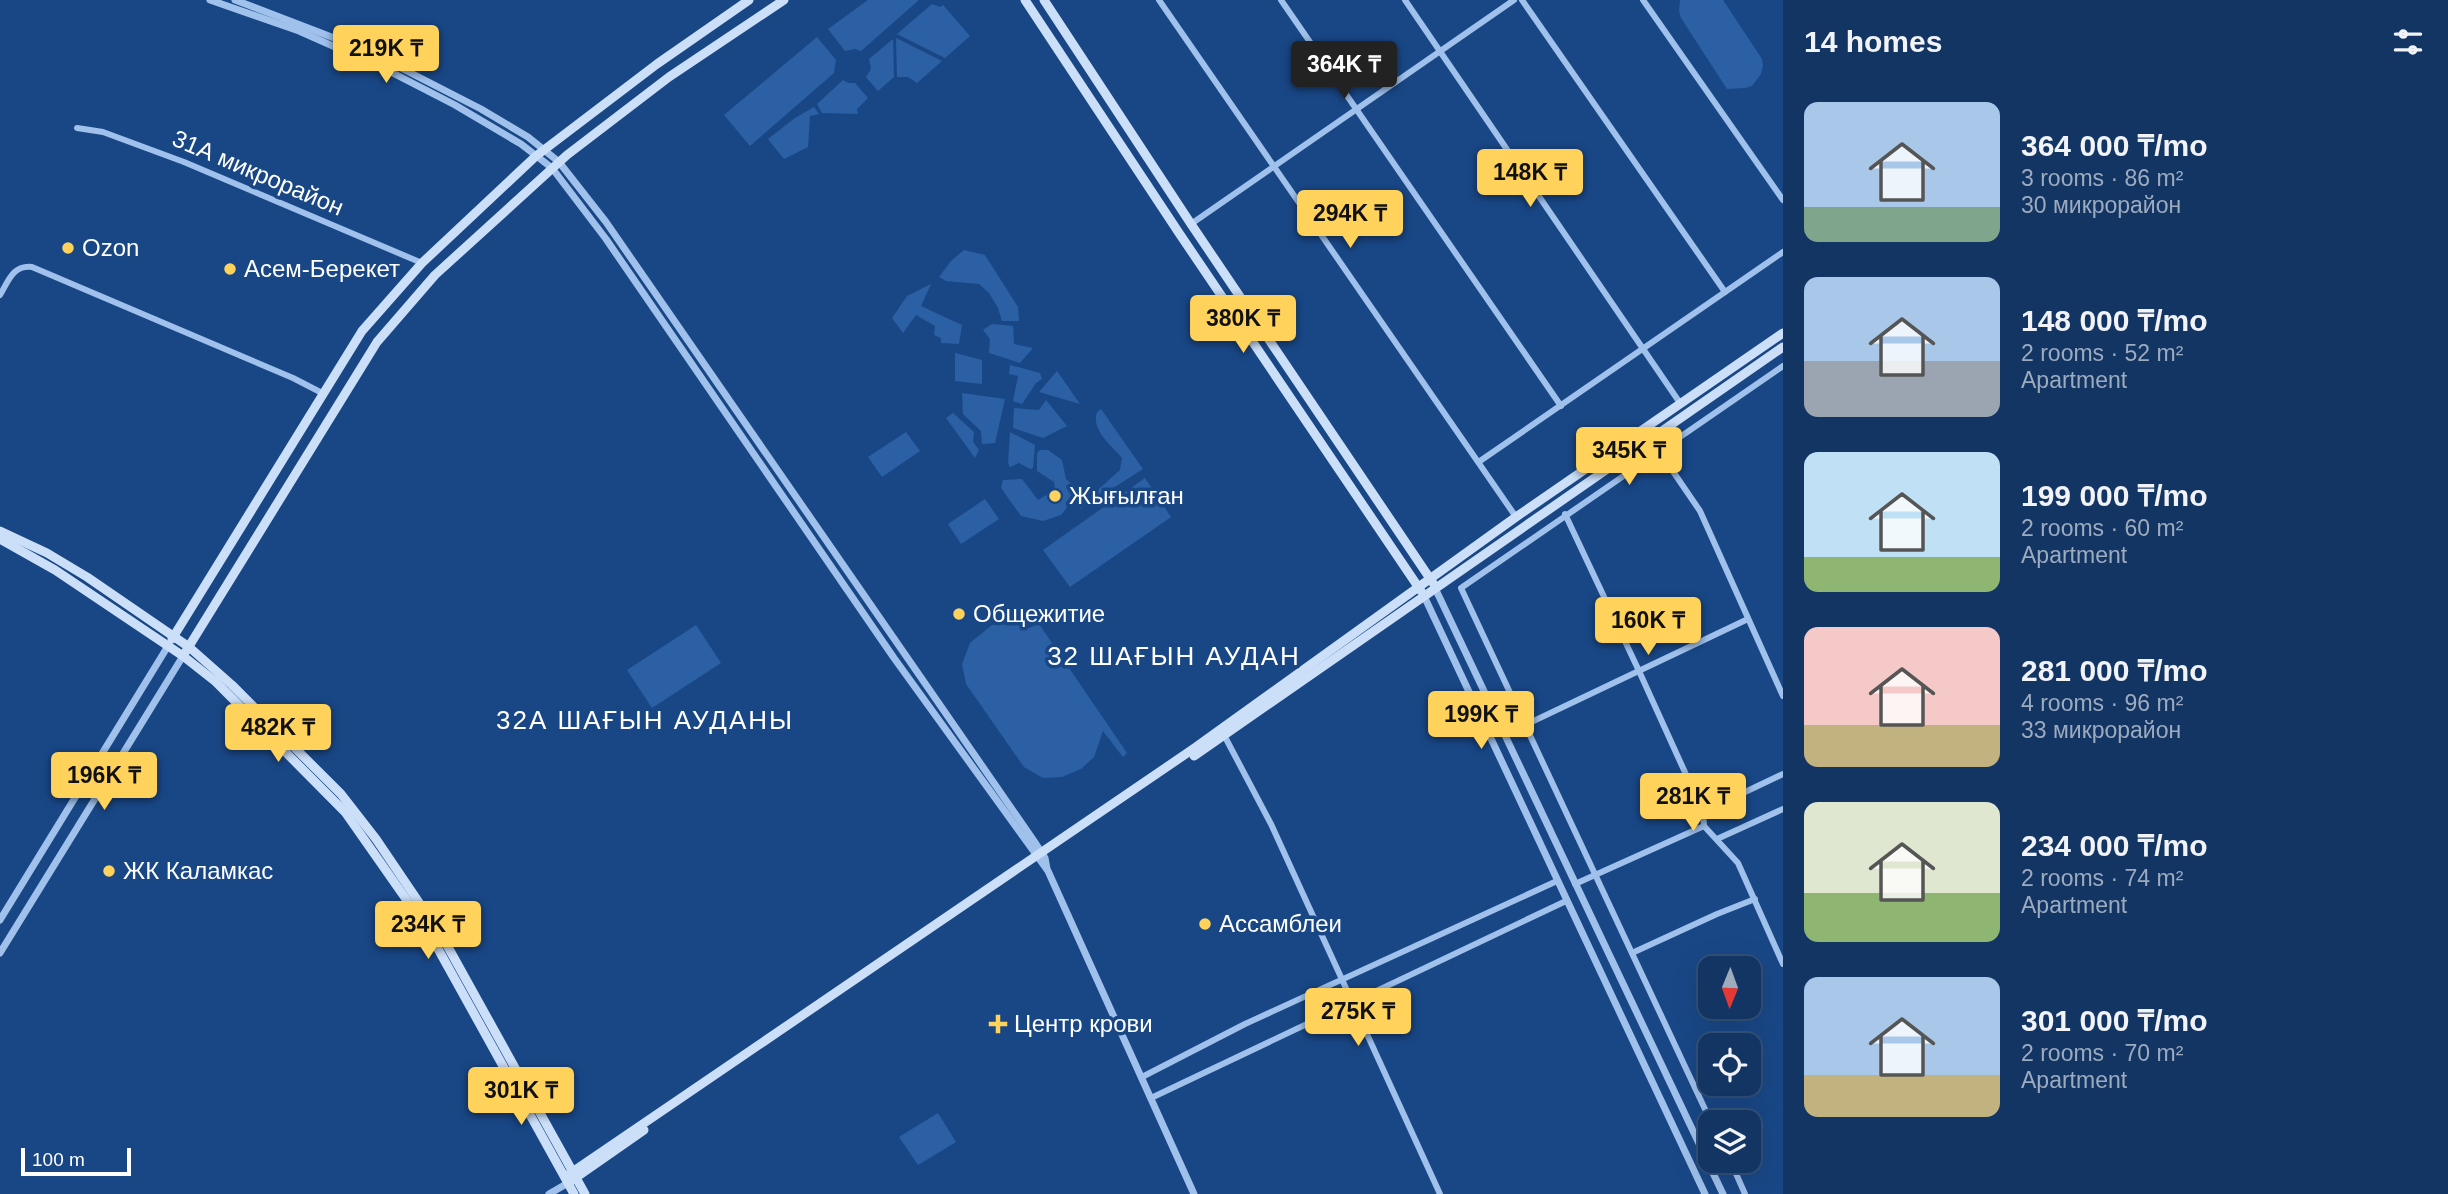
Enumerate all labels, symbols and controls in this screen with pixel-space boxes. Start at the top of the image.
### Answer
icon: filters [2389,23,2427,61]
pin: 219K ₸ [329,25,443,85]
text: 14 homes [1804,25,1942,58]
text: 219K ₸ [349,35,423,61]
pin: 364K ₸ [1287,42,1401,101]
text: 364K ₸ [1307,51,1381,77]
street label: 31А микрорайон [169,124,348,221]
text: 364 000 ₸/mo [2021,129,2208,162]
icon: home [1860,130,1944,214]
pin: 148K ₸ [1473,150,1587,209]
text: 148K ₸ [1493,159,1567,185]
text: 3 rooms · 86 m² [2021,165,2183,191]
pin: 294K ₸ [1293,190,1407,250]
text: 30 микрорайон [2021,192,2181,218]
text: 294K ₸ [1313,200,1387,226]
place label: Ozon [82,234,139,261]
marker: Ozon [60,240,76,256]
place label: Асем-Берекет [244,255,400,282]
marker: Асем-Берекет [222,261,238,277]
pin: 380K ₸ [1186,296,1300,355]
text: 148 000 ₸/mo [2021,304,2208,337]
text: 380K ₸ [1206,305,1280,331]
icon: home [1860,305,1944,389]
text: 2 rooms · 52 m² [2021,340,2183,366]
text: Apartment [2021,367,2127,393]
pin: 345K ₸ [1572,428,1686,487]
text: 345K ₸ [1592,437,1666,463]
text: 199 000 ₸/mo [2021,479,2208,512]
icon: home [1860,480,1944,564]
place label: Жығылған [1069,482,1184,509]
marker: Жығылған [1047,488,1063,504]
text: 2 rooms · 60 m² [2021,515,2183,541]
text: Apartment [2021,542,2127,568]
pin: 160K ₸ [1591,598,1705,657]
place label: Общежитие [973,600,1105,627]
marker: Общежитие [951,606,967,622]
text: 160K ₸ [1611,607,1685,633]
district label: 32 ШАҒЫН АУДАН [1047,641,1301,671]
text: 281 000 ₸/mo [2021,654,2208,687]
icon: home [1860,655,1944,739]
text: 4 rooms · 96 m² [2021,690,2183,716]
pin: 199K ₸ [1424,692,1538,751]
text: 199K ₸ [1444,701,1518,727]
pin: 482K ₸ [221,704,335,764]
district label: 32А ШАҒЫН АУДАНЫ [496,705,794,735]
text: 482K ₸ [241,714,315,740]
text: 33 микрорайон [2021,717,2181,743]
pin: 196K ₸ [47,752,161,812]
text: 196K ₸ [67,762,141,788]
pin: 281K ₸ [1636,774,1750,833]
text: 281K ₸ [1656,783,1730,809]
text: 234 000 ₸/mo [2021,829,2208,862]
icon: home [1860,830,1944,914]
place label: ЖК Каламкас [123,857,273,884]
marker: ЖК Каламкас [101,863,117,879]
text: 2 rooms · 74 m² [2021,865,2183,891]
text: Apartment [2021,892,2127,918]
pin: 234K ₸ [371,902,485,961]
place label: Ассамблеи [1219,910,1342,937]
text: 234K ₸ [391,911,465,937]
marker: Ассамблеи [1197,916,1213,932]
north arrow [1698,956,1760,1018]
map controls [1698,956,1761,1173]
pin: 275K ₸ [1301,988,1415,1048]
text: 275K ₸ [1321,998,1395,1024]
text: 301 000 ₸/mo [2021,1004,2208,1037]
icon: home [1860,1005,1944,1089]
place label: Центр крови [1014,1010,1153,1037]
marker: Центр крови [988,1014,1008,1034]
button: locate [1698,1033,1761,1096]
text: 2 rooms · 70 m² [2021,1040,2183,1066]
text: Apartment [2021,1067,2127,1093]
pin: 301K ₸ [464,1068,578,1127]
text: 301K ₸ [484,1077,558,1103]
button: layers [1698,1110,1761,1173]
scale bar [21,1145,131,1177]
text: 100 m [32,1149,85,1170]

